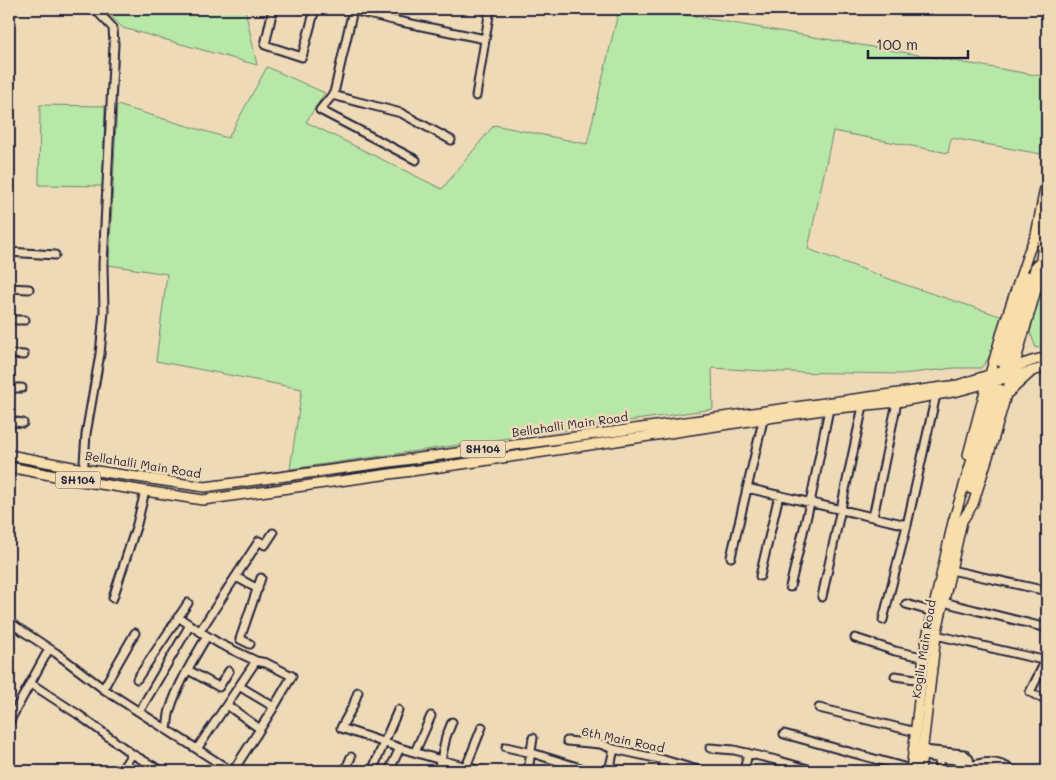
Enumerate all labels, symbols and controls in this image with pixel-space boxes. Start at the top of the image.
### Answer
scale bar [868,28,968,60]
text: 100 m [876,34,918,54]
street label: Bellahalli Main Road [511,408,629,440]
road number: SH104 [460,440,506,458]
street label: Bellahalli Main Road [84,447,203,481]
road number: SH104 [56,472,100,488]
street label: Kogilu Main Road [907,598,939,699]
street label: 6th Main Road [580,722,666,756]

